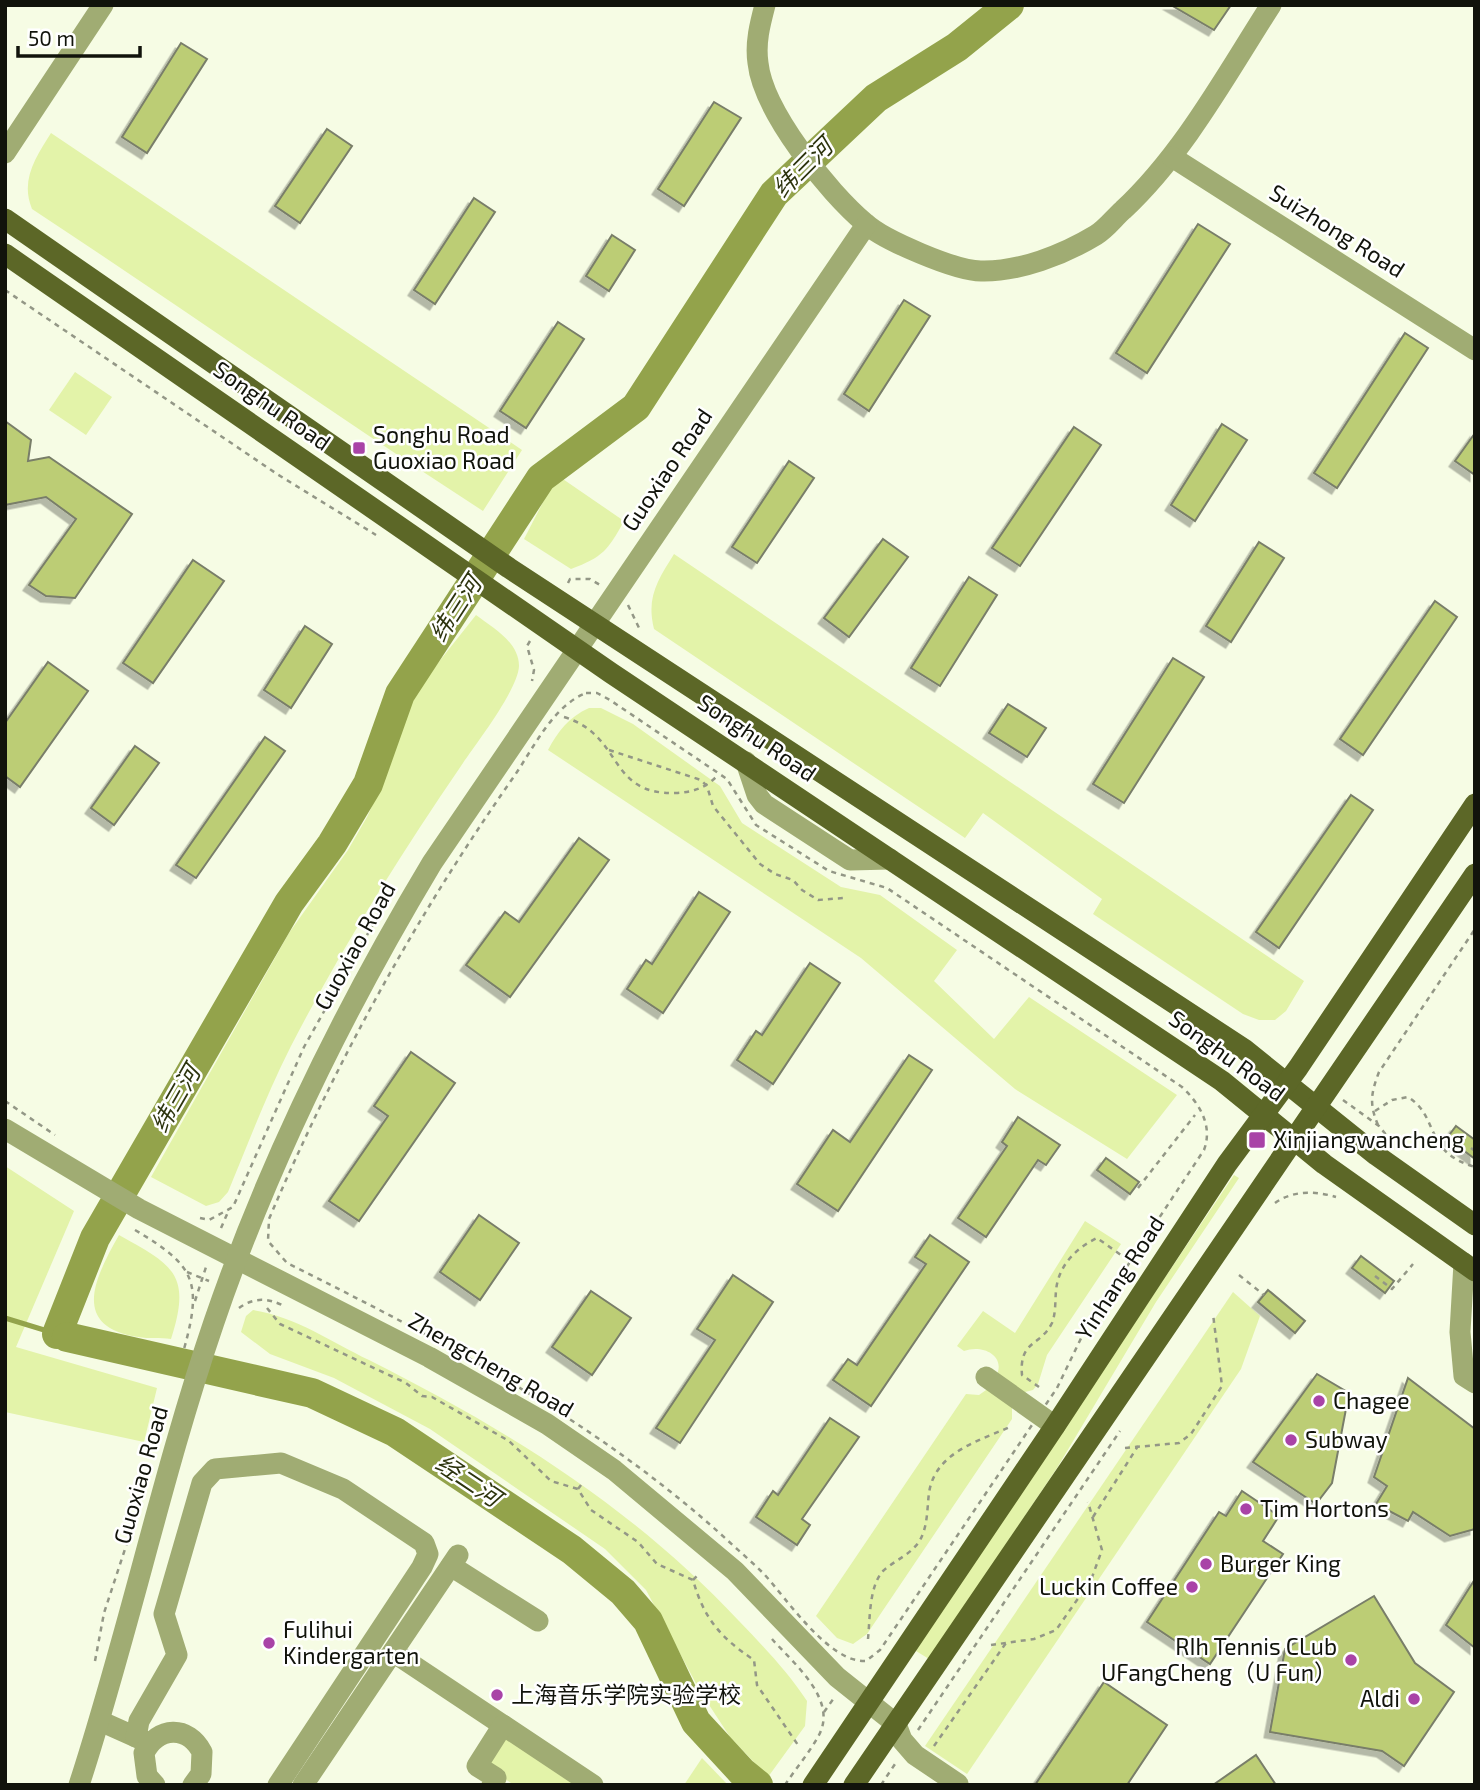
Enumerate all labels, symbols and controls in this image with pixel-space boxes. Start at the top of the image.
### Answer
scale bar [18,14,140,58]
text: 50 m [28,25,75,50]
water label: 纬三河 [766,128,840,203]
street label: Suizhong Road [1265,177,1410,283]
street label: Songhu Road [209,354,337,456]
street label: Guoxiao Road [615,403,717,536]
place label: Songhu Road Guoxiao Road [373,420,515,474]
marker: Songhu Road Guoxiao Road [351,440,367,456]
water label: 纬三河 [423,567,489,646]
street label: Songhu Road [693,687,822,787]
street label: Guoxiao Road [307,877,401,1014]
street label: Songhu Road [1164,1004,1291,1107]
water label: 纬三河 [144,1056,207,1137]
place label: Xinjiangwancheng [1273,1125,1465,1153]
marker: Xinjiangwancheng [1247,1130,1267,1150]
street label: Yinhang Road [1069,1210,1170,1345]
street label: Zhengcheng Road [404,1305,579,1423]
place label: Chagee [1333,1386,1410,1414]
marker: Chagee [1311,1393,1327,1409]
street label: Guoxiao Road [107,1403,173,1547]
place label: Subway [1305,1425,1388,1453]
marker: Subway [1283,1432,1299,1448]
water label: 经二河 [431,1448,510,1514]
place label: Tim Hortons [1260,1494,1389,1522]
marker: Tim Hortons [1238,1501,1254,1517]
place label: Burger King [1220,1549,1341,1577]
marker: Burger King [1198,1556,1214,1572]
place label: Luckin Coffee [1039,1572,1178,1600]
marker: Luckin Coffee [1184,1579,1200,1595]
place label: Fulihui Kindergarten [283,1615,419,1669]
place label: RIh Tennis CLub UFangCheng（U Fun） [1101,1632,1337,1686]
marker: Fulihui Kindergarten [261,1635,277,1651]
marker: RIh Tennis CLub UFangCheng（U Fun） [1343,1652,1359,1668]
place label: 上海音乐学院实验学校 [511,1680,741,1708]
place label: Aldi [1360,1684,1400,1712]
marker: 上海音乐学院实验学校 [489,1687,505,1703]
marker: Aldi [1406,1691,1422,1707]

